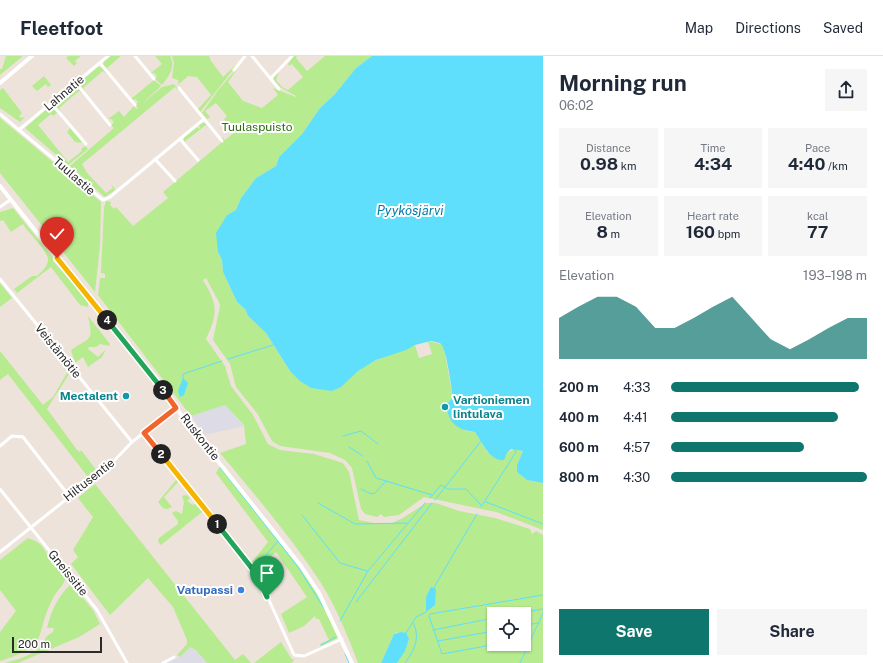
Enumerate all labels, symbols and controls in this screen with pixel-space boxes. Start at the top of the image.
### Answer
text: Fleetfoot [20,17,103,39]
text: Map [685,20,713,36]
text: Directions [735,20,801,36]
text: Saved [823,20,863,36]
button: share [825,69,867,111]
text: Morning run [559,70,687,96]
street label: Lahnatie [41,72,87,114]
text: 06:02 [559,98,594,113]
park label: Tuulaspuisto [221,120,293,134]
text: Distance [586,142,631,154]
text: Time [700,142,726,154]
text: Pace [805,142,830,154]
street label: Tuulastie [50,154,98,198]
text: 0.98 [580,154,618,174]
text: 4:34 [694,154,732,174]
text: 4:40 [788,154,825,174]
text: km [618,160,637,172]
text: /km [825,160,848,172]
water label: Pyykösjärvi [377,203,444,218]
text: Elevation [585,210,632,222]
text: Heart rate [687,210,739,222]
text: kcal [807,210,828,222]
pin [40,217,74,258]
text: 8 [597,222,608,242]
text: 160 [686,222,715,242]
text: 77 [807,222,828,242]
icon: check [46,223,68,245]
text: m [608,228,620,240]
text: bpm [715,228,740,240]
text: Elevation [559,268,614,283]
text: 193–198 m [803,268,867,283]
pin: 4 [97,310,117,330]
text: 4 [103,314,111,326]
street label: Veistämötie [32,321,84,381]
pin: 3 [153,380,173,400]
text: 200 m [559,380,599,395]
text: 4:33 [623,380,650,395]
text: 3 [159,384,167,396]
place label: Mectalent [60,389,118,403]
marker: Mectalent [121,391,131,401]
place label: Vartioniemen lintulava [453,393,530,421]
marker: Vartioniemen lintulava [440,402,450,412]
text: 400 m [559,410,599,425]
text: 4:41 [623,410,647,425]
street label: Ruskontie [177,411,223,463]
text: 600 m [559,440,599,455]
text: 4:57 [623,440,650,455]
pin: 2 [151,444,171,464]
text: 2 [158,448,165,460]
street label: Hiltusentie [61,456,117,504]
text: 800 m [559,470,599,485]
text: 4:30 [623,470,650,485]
pin: 1 [207,514,227,534]
text: 1 [215,518,219,530]
street label: Gneissitie [45,547,91,599]
pin [250,556,284,597]
icon: arrive [256,562,278,584]
place label: Vatupassi [177,583,233,597]
marker: Vatupassi [236,585,246,595]
map controls [487,607,531,651]
button: locate [487,607,531,651]
button: Save [559,609,709,655]
button: Share [717,609,867,655]
scale bar [12,635,102,654]
text: 200 m [18,638,50,650]

